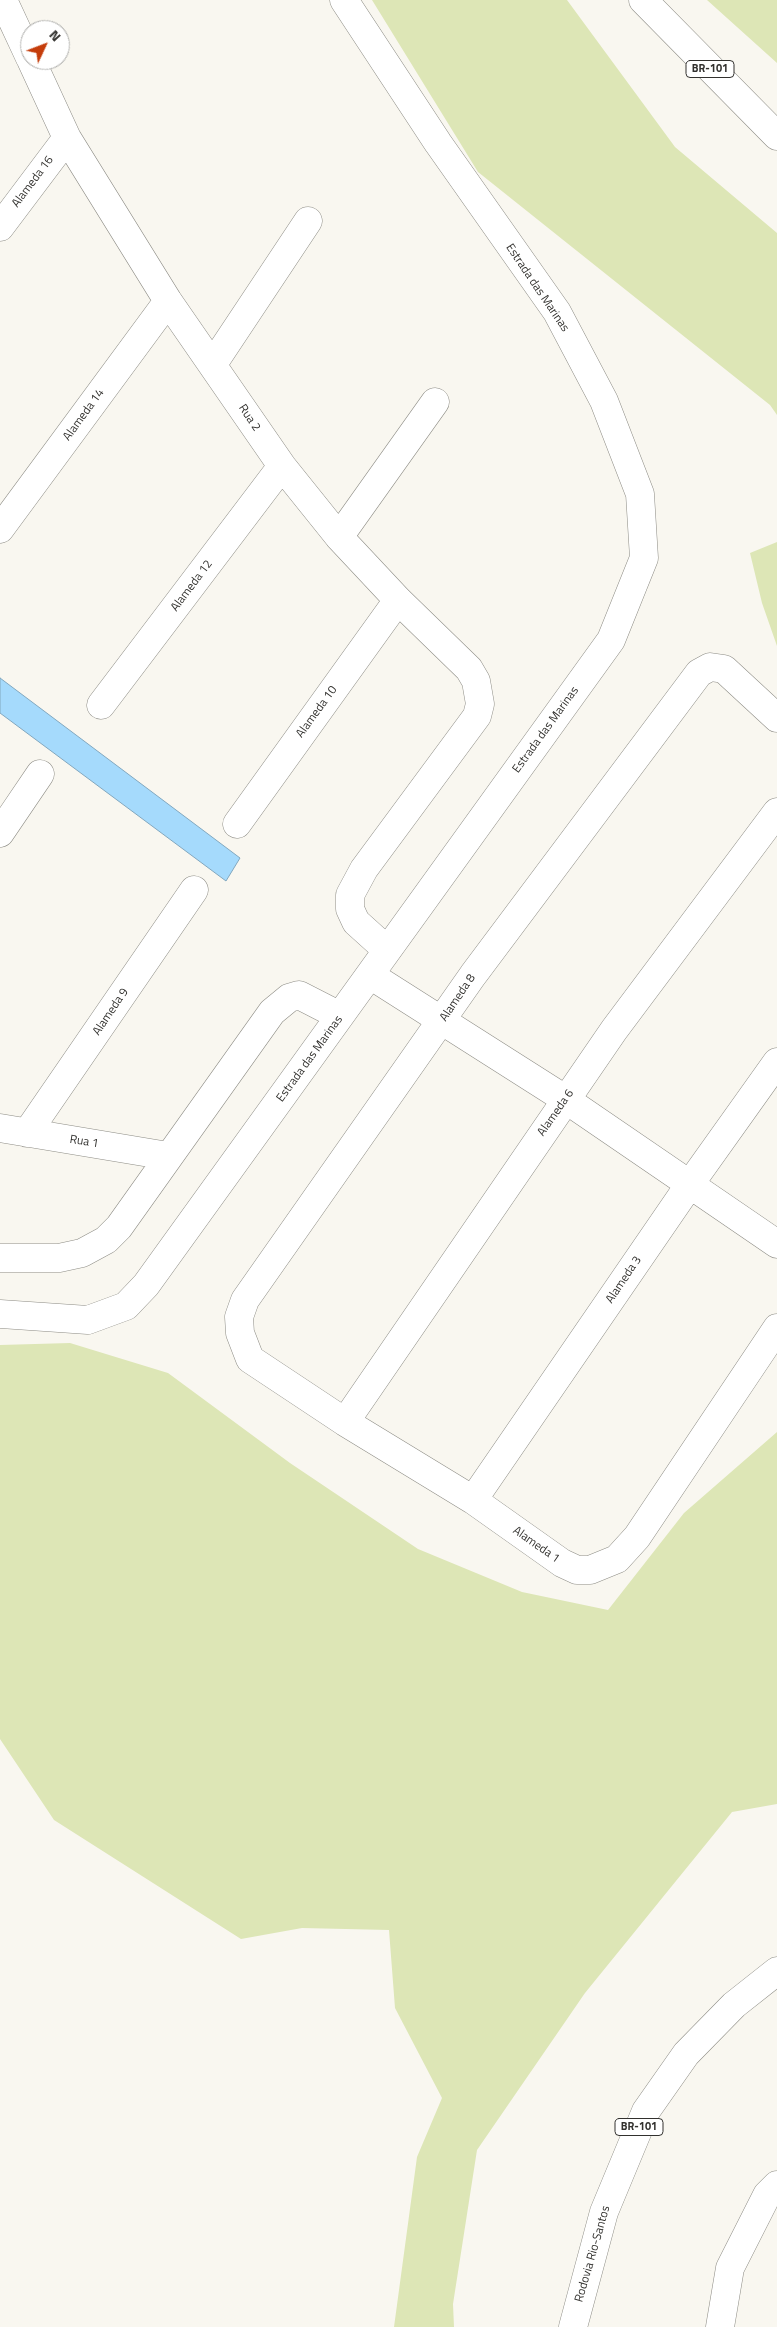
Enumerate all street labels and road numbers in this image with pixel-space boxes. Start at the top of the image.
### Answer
road number: BR-101 [686,61,734,78]
street label: Alameda 16 [9,154,57,210]
street label: Estrada das Marinas [502,241,572,335]
street label: Alameda 14 [60,386,108,444]
street label: Rua 2 [235,402,263,434]
street label: Alameda 12 [168,558,216,614]
street label: Alameda 10 [293,683,341,741]
street label: Estrada das Marinas [510,684,582,776]
street label: Alameda 8 [437,972,479,1024]
street label: Alameda 9 [90,986,132,1038]
street label: Estrada das Marinas [274,1013,346,1105]
street label: Alameda 6 [535,1087,577,1139]
street label: Rua 1 [69,1133,99,1151]
street label: Alameda 3 [603,1254,645,1306]
street label: Alameda 1 [510,1524,562,1566]
road number: BR-101 [615,2118,663,2136]
street label: Rodovia Rio-Santos [572,2204,614,2304]

